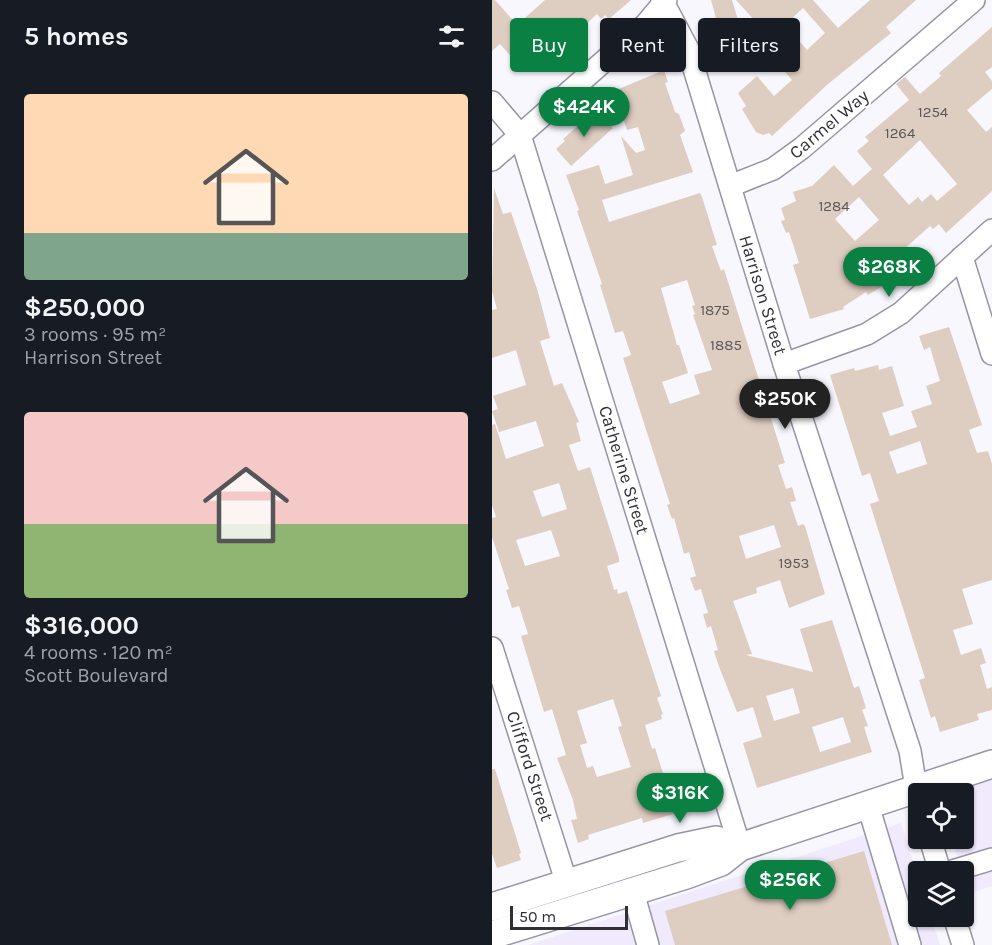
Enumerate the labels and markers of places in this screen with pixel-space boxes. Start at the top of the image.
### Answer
pin: $424K [542,87,626,138]
pin: $268K [847,247,931,298]
pin: $250K [743,379,827,430]
pin: $316K [638,773,722,824]
pin: $256K [748,860,832,911]

